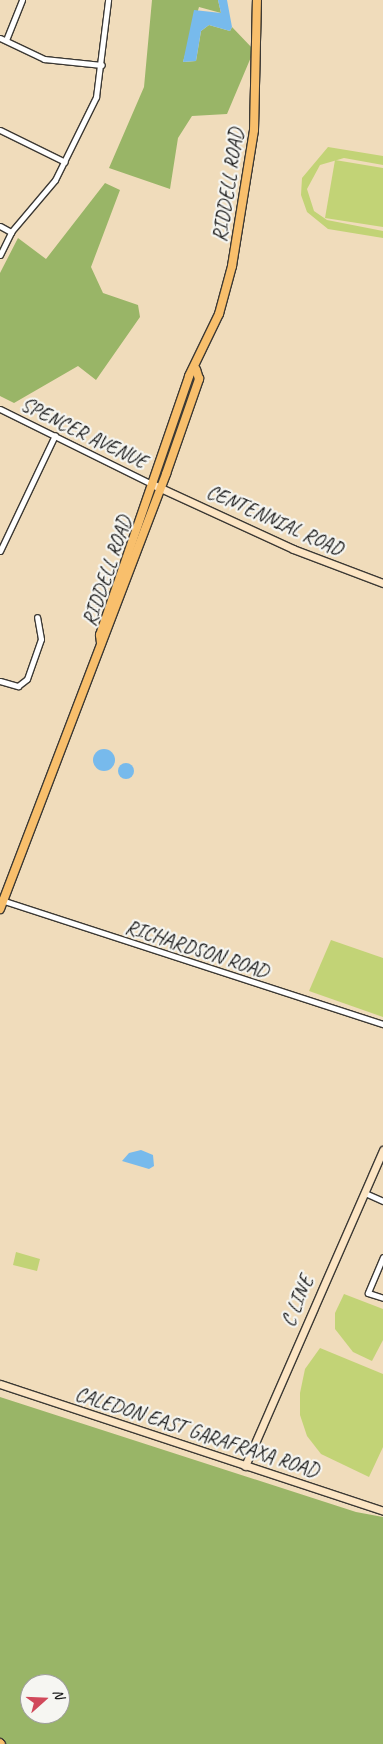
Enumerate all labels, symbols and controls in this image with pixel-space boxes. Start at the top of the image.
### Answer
street label: RIDDELL ROAD [207,126,249,244]
street label: SPENCER AVENUE [17,392,151,474]
street label: CENTENNIAL ROAD [203,479,347,561]
street label: RIDDELL ROAD [77,512,137,630]
street label: RICHARDSON ROAD [122,915,272,983]
street label: C LINE [276,1272,318,1330]
street label: CALEDON EAST GARAFRAXA ROAD [72,1381,322,1483]
north arrow [20,1674,70,1724]
text: N [49,1687,68,1701]

